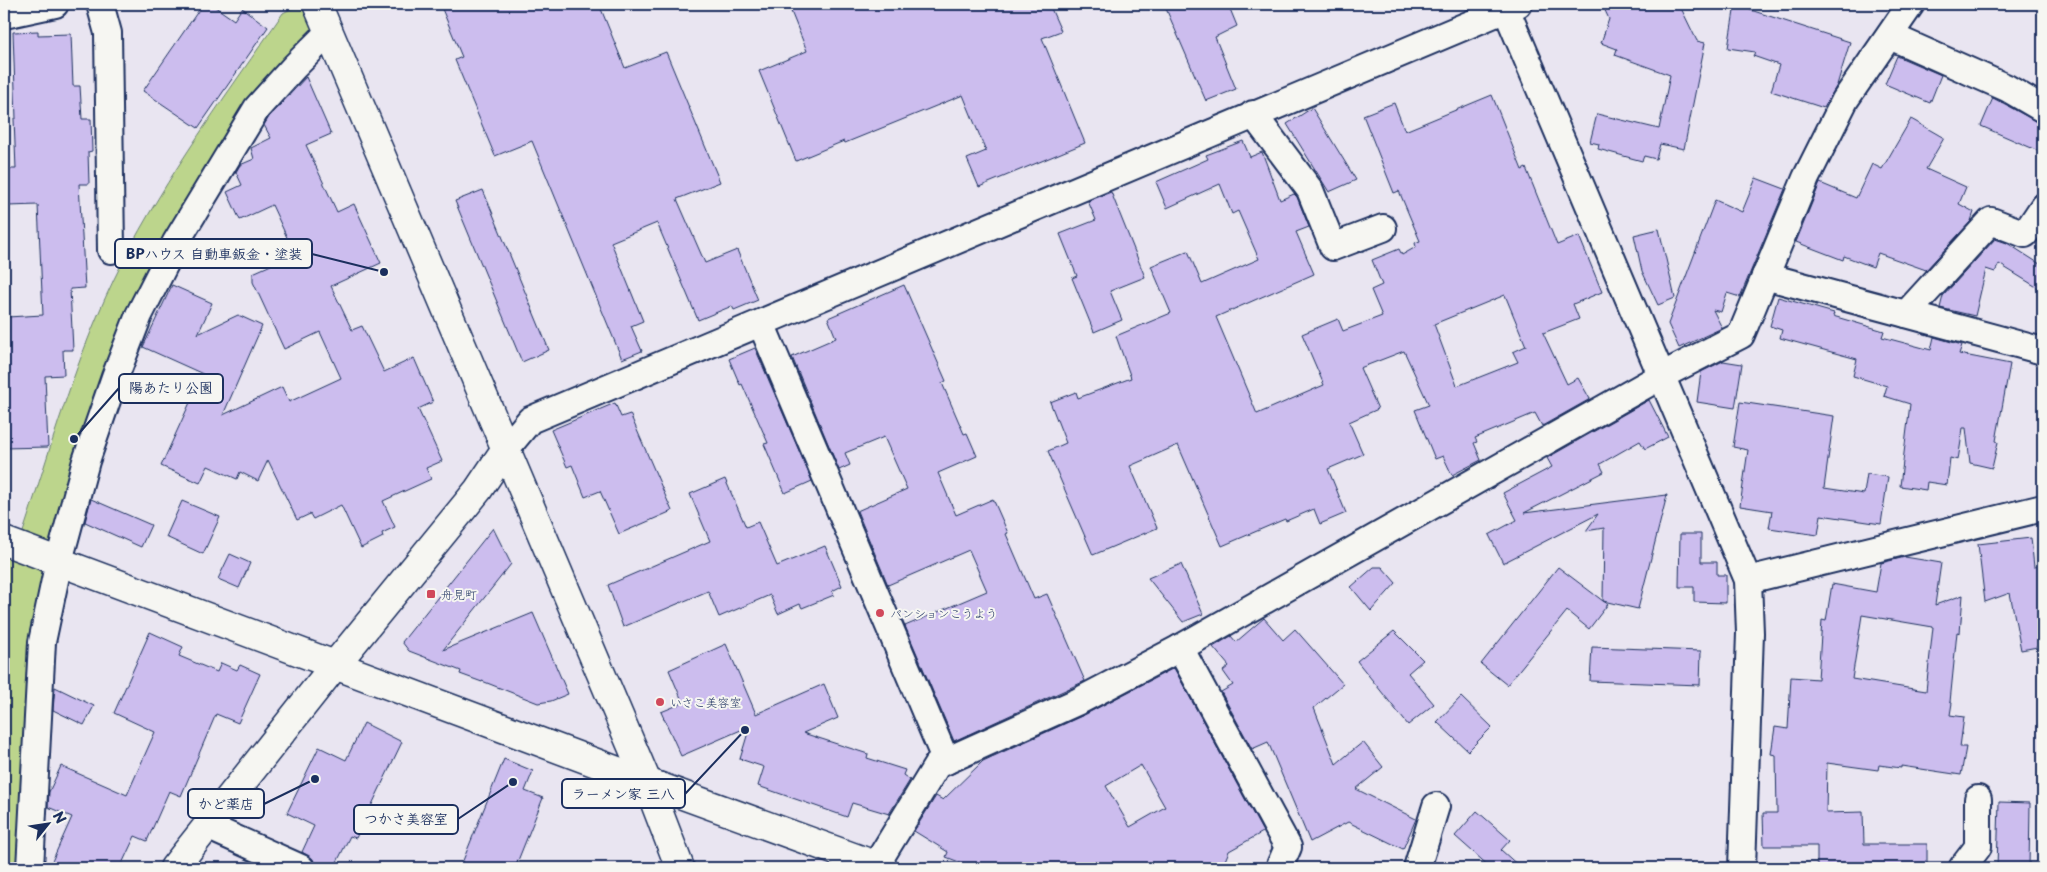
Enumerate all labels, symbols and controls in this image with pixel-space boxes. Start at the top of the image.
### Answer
callout: BPハウス 自動車鈑金・塗装 [115,239,312,268]
text: BPハウス 自動車鈑金・塗装 [126,243,302,264]
callout: 陽あたり公園 [119,374,223,403]
text: 陽あたり公園 [129,377,213,398]
place label: 舟見町 [441,585,477,603]
marker: 舟見町 [425,588,437,600]
place label: パンションこうよう [890,604,998,622]
marker: パンションこうよう [874,607,886,619]
place label: いさこ美容室 [670,693,742,711]
marker: いさこ美容室 [654,696,666,708]
callout: ラーメン家 三八 [562,779,685,808]
text: ラーメン家 三八 [572,783,674,804]
callout: かど薬店 [188,789,264,818]
text: かど薬店 [198,793,254,814]
north arrow [22,800,72,850]
callout: つかさ美容室 [354,805,458,834]
text: N [48,807,72,827]
text: つかさ美容室 [364,808,448,829]

